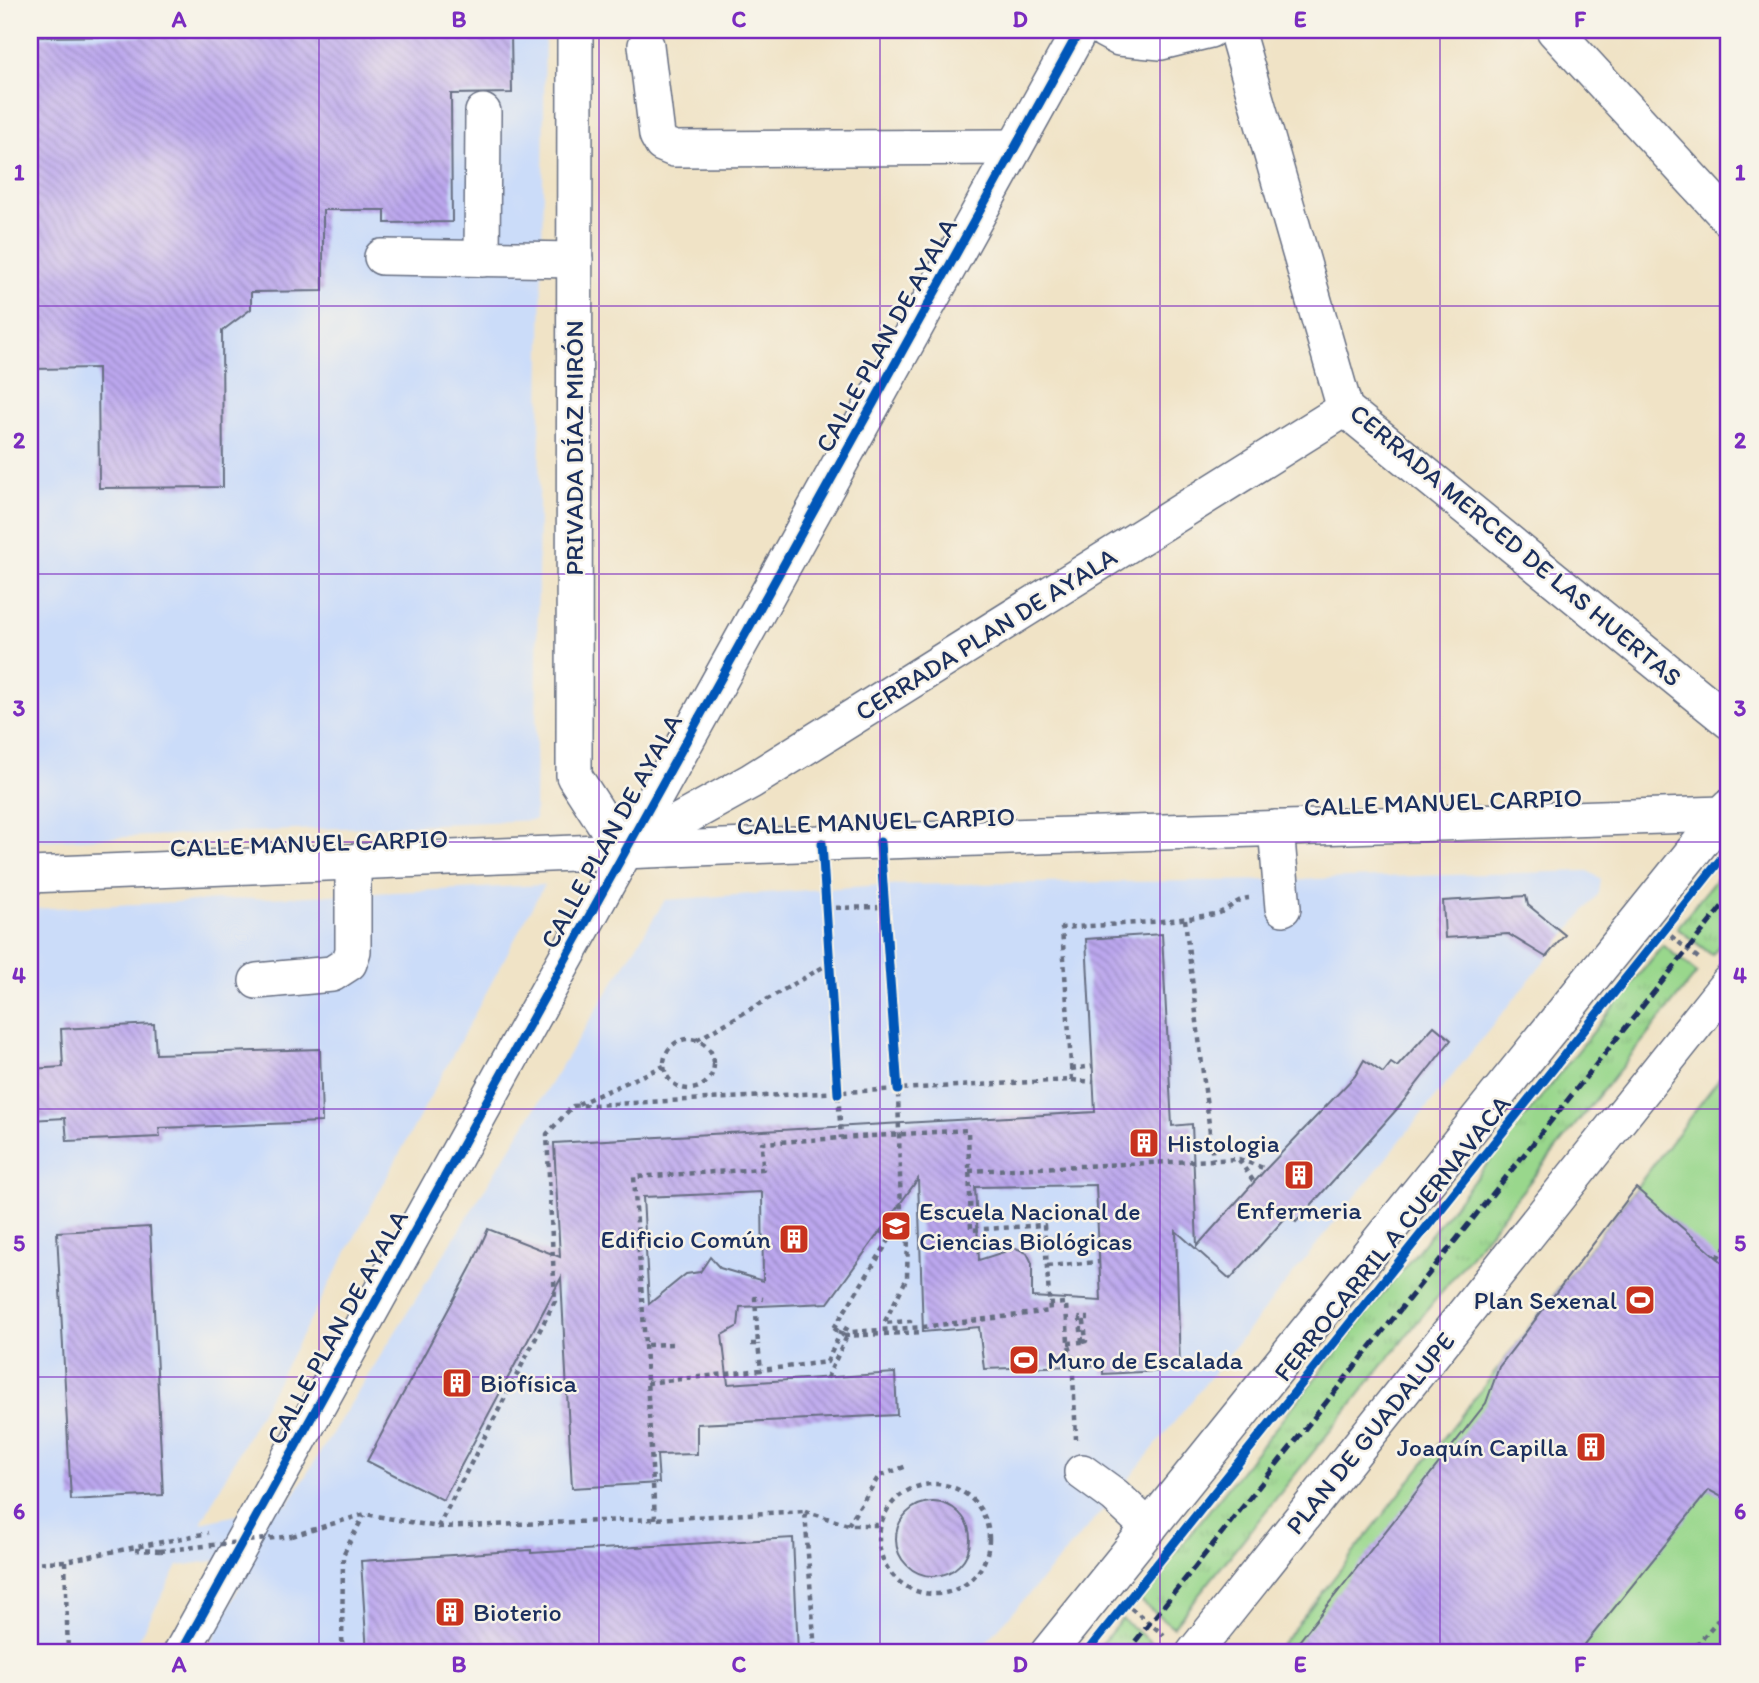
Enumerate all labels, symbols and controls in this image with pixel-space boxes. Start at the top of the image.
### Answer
text: A [171,5,187,33]
text: B [452,5,467,33]
text: C [732,5,747,33]
text: D [1012,5,1028,33]
text: E [1294,5,1307,33]
text: F [1574,5,1587,33]
text: 1 [14,158,25,186]
text: 1 [1735,158,1746,186]
street label: CALLE PLAN DE AYALA [808,212,964,458]
street label: PRIVADA DÍAZ MIRÓN [558,320,590,576]
street label: CERRADA MERCED DE LAS HUERTAS [1344,397,1688,693]
text: 2 [13,426,26,454]
text: 2 [1734,426,1747,454]
street label: CERRADA PLAN DE AYALA [849,540,1123,728]
text: 3 [13,694,26,722]
text: 3 [1734,694,1747,722]
street label: CALLE PLAN DE AYALA [533,708,689,954]
street label: CALLE MANUEL CARPIO [1303,781,1583,823]
street label: CALLE MANUEL CARPIO [736,800,1016,842]
street label: CALLE MANUEL CARPIO [169,822,449,864]
text: 4 [12,961,26,989]
text: 4 [1733,961,1747,989]
street label: FERROCARRIL A CUERNAVACA [1267,1088,1518,1388]
building icon: Histologia [1127,1126,1161,1160]
place label: Histologia [1167,1127,1280,1159]
building icon: Enfermeria [1282,1158,1316,1192]
place label: Enfermeria [1236,1194,1362,1226]
place label: Escuela Nacional de Ciencias Biológicas [919,1195,1141,1257]
street label: CALLE PLAN DE AYALA [259,1204,415,1450]
school or university icon: Escuela Nacional de Ciencias Biológicas [879,1209,913,1243]
building icon: Edificio Común [777,1222,811,1256]
place label: Edificio Común [601,1223,771,1255]
text: 5 [13,1229,25,1257]
text: 5 [1734,1229,1746,1257]
sports icon: Plan Sexenal [1623,1283,1657,1317]
place label: Plan Sexenal [1474,1284,1617,1316]
street label: PLAN DE GUADALUPE [1279,1325,1461,1541]
sports icon: Muro de Escalada [1007,1343,1041,1377]
place label: Muro de Escalada [1047,1344,1244,1376]
building icon: Biofísica [440,1366,474,1400]
place label: Biofísica [480,1367,578,1399]
building icon: Joaquín Capilla [1574,1430,1608,1464]
place label: Joaquín Capilla [1397,1431,1568,1463]
text: 6 [13,1497,25,1525]
text: 6 [1734,1497,1746,1525]
building icon: Bioterio [433,1595,467,1629]
place label: Bioterio [473,1596,562,1628]
text: A [171,1650,187,1678]
text: B [452,1650,467,1678]
text: C [732,1650,747,1678]
text: D [1012,1650,1028,1678]
text: E [1294,1650,1307,1678]
text: F [1574,1650,1587,1678]

